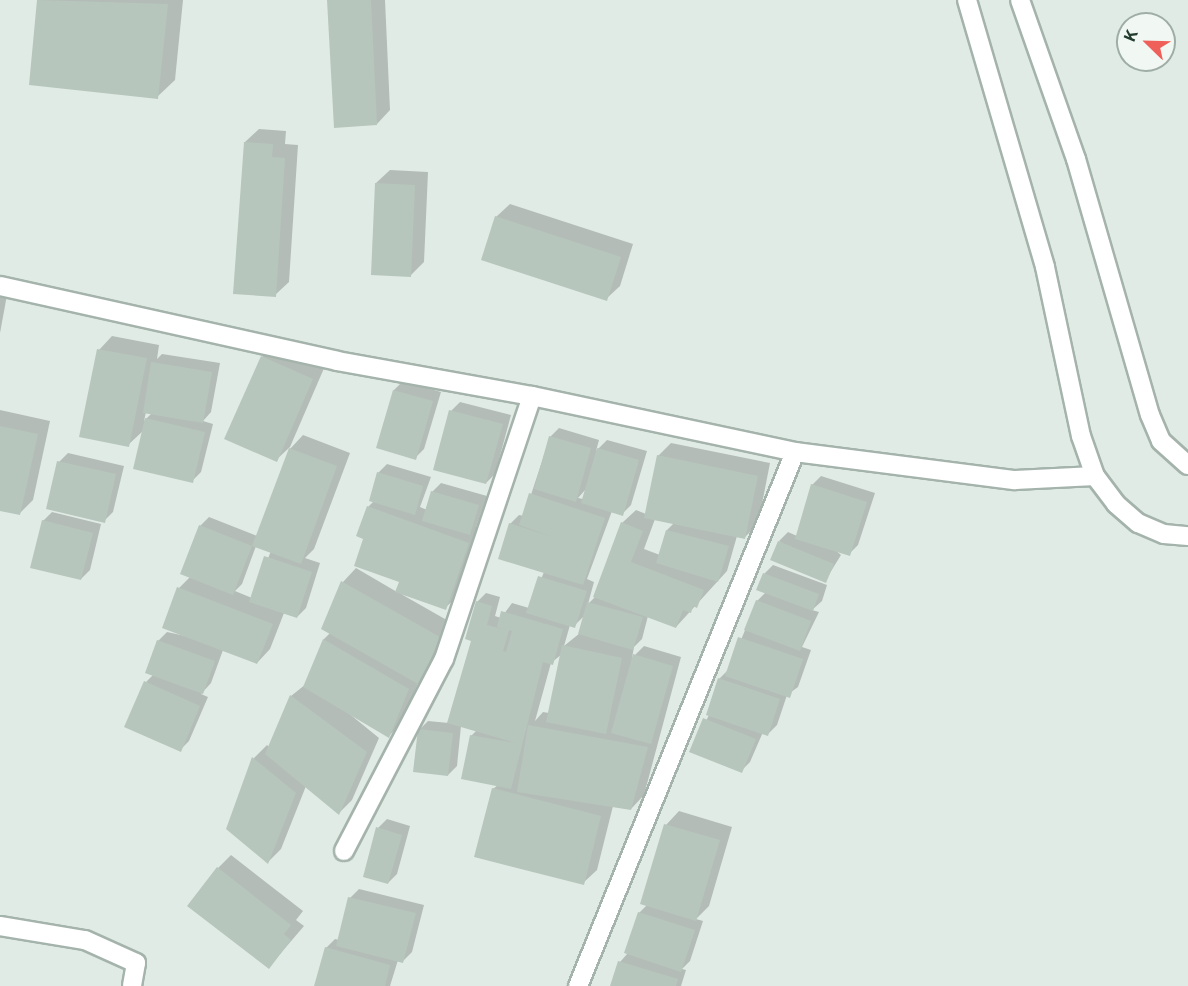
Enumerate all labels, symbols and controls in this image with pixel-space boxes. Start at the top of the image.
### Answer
north arrow [1116,12,1176,72]
text: K [1120,27,1142,45]

